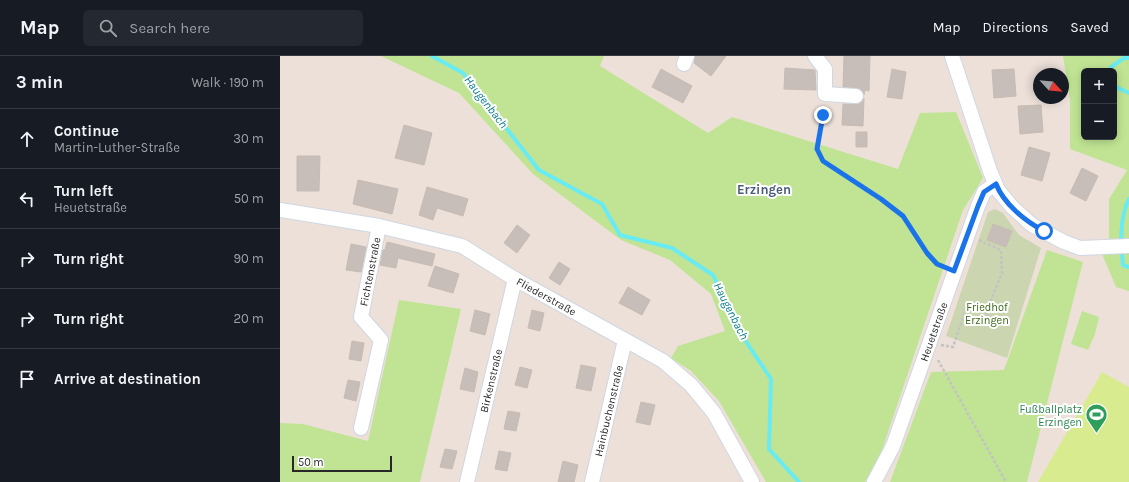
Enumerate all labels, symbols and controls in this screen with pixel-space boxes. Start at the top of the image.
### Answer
search box [83,10,363,46]
text: Map [20,17,59,39]
icon: search [97,17,119,39]
text: Search here [129,19,210,37]
text: Map [933,19,961,36]
text: Directions [983,19,1048,36]
text: Saved [1070,19,1109,36]
north arrow [1033,68,1069,104]
map controls [1081,68,1117,140]
button: + [1081,68,1117,104]
text: 3 min [16,72,63,92]
water label: Haugenbach [461,73,511,131]
text: Walk · 190 m [191,75,264,90]
button: − [1081,104,1117,140]
route end [814,106,832,124]
text: Continue [54,122,119,140]
icon: ahead [16,128,38,150]
text: 30 m [233,131,264,146]
text: Martin-Luther-Straße [54,140,180,155]
text: Turn left [54,182,113,200]
district label: Erzingen [737,182,791,197]
icon: left [16,188,38,210]
text: 50 m [234,191,264,206]
text: Heuetstraße [54,200,127,215]
route start [1035,222,1053,240]
street label: Fichtenstraße [357,236,383,307]
icon: right [16,248,38,270]
text: Turn right [54,250,124,268]
text: 90 m [233,251,264,266]
street label: Fliederstraße [514,275,579,318]
water label: Haugenbach [711,280,751,342]
street label: Heuetstraße [917,300,950,363]
park label: Friedhof Erzingen [965,301,1009,327]
icon: right [16,308,38,330]
text: Turn right [54,310,124,328]
text: 20 m [234,311,264,326]
street label: Birkenstraße [477,347,505,414]
street label: Hainbuchenstraße [592,364,626,458]
icon: arrive [16,368,38,390]
text: Arrive at destination [54,370,201,388]
sports icon: Fußballplatz Erzingen [1084,402,1110,435]
place label: Fußballplatz Erzingen [1019,403,1082,429]
scale bar [292,454,392,473]
text: 50 m [298,456,324,469]

